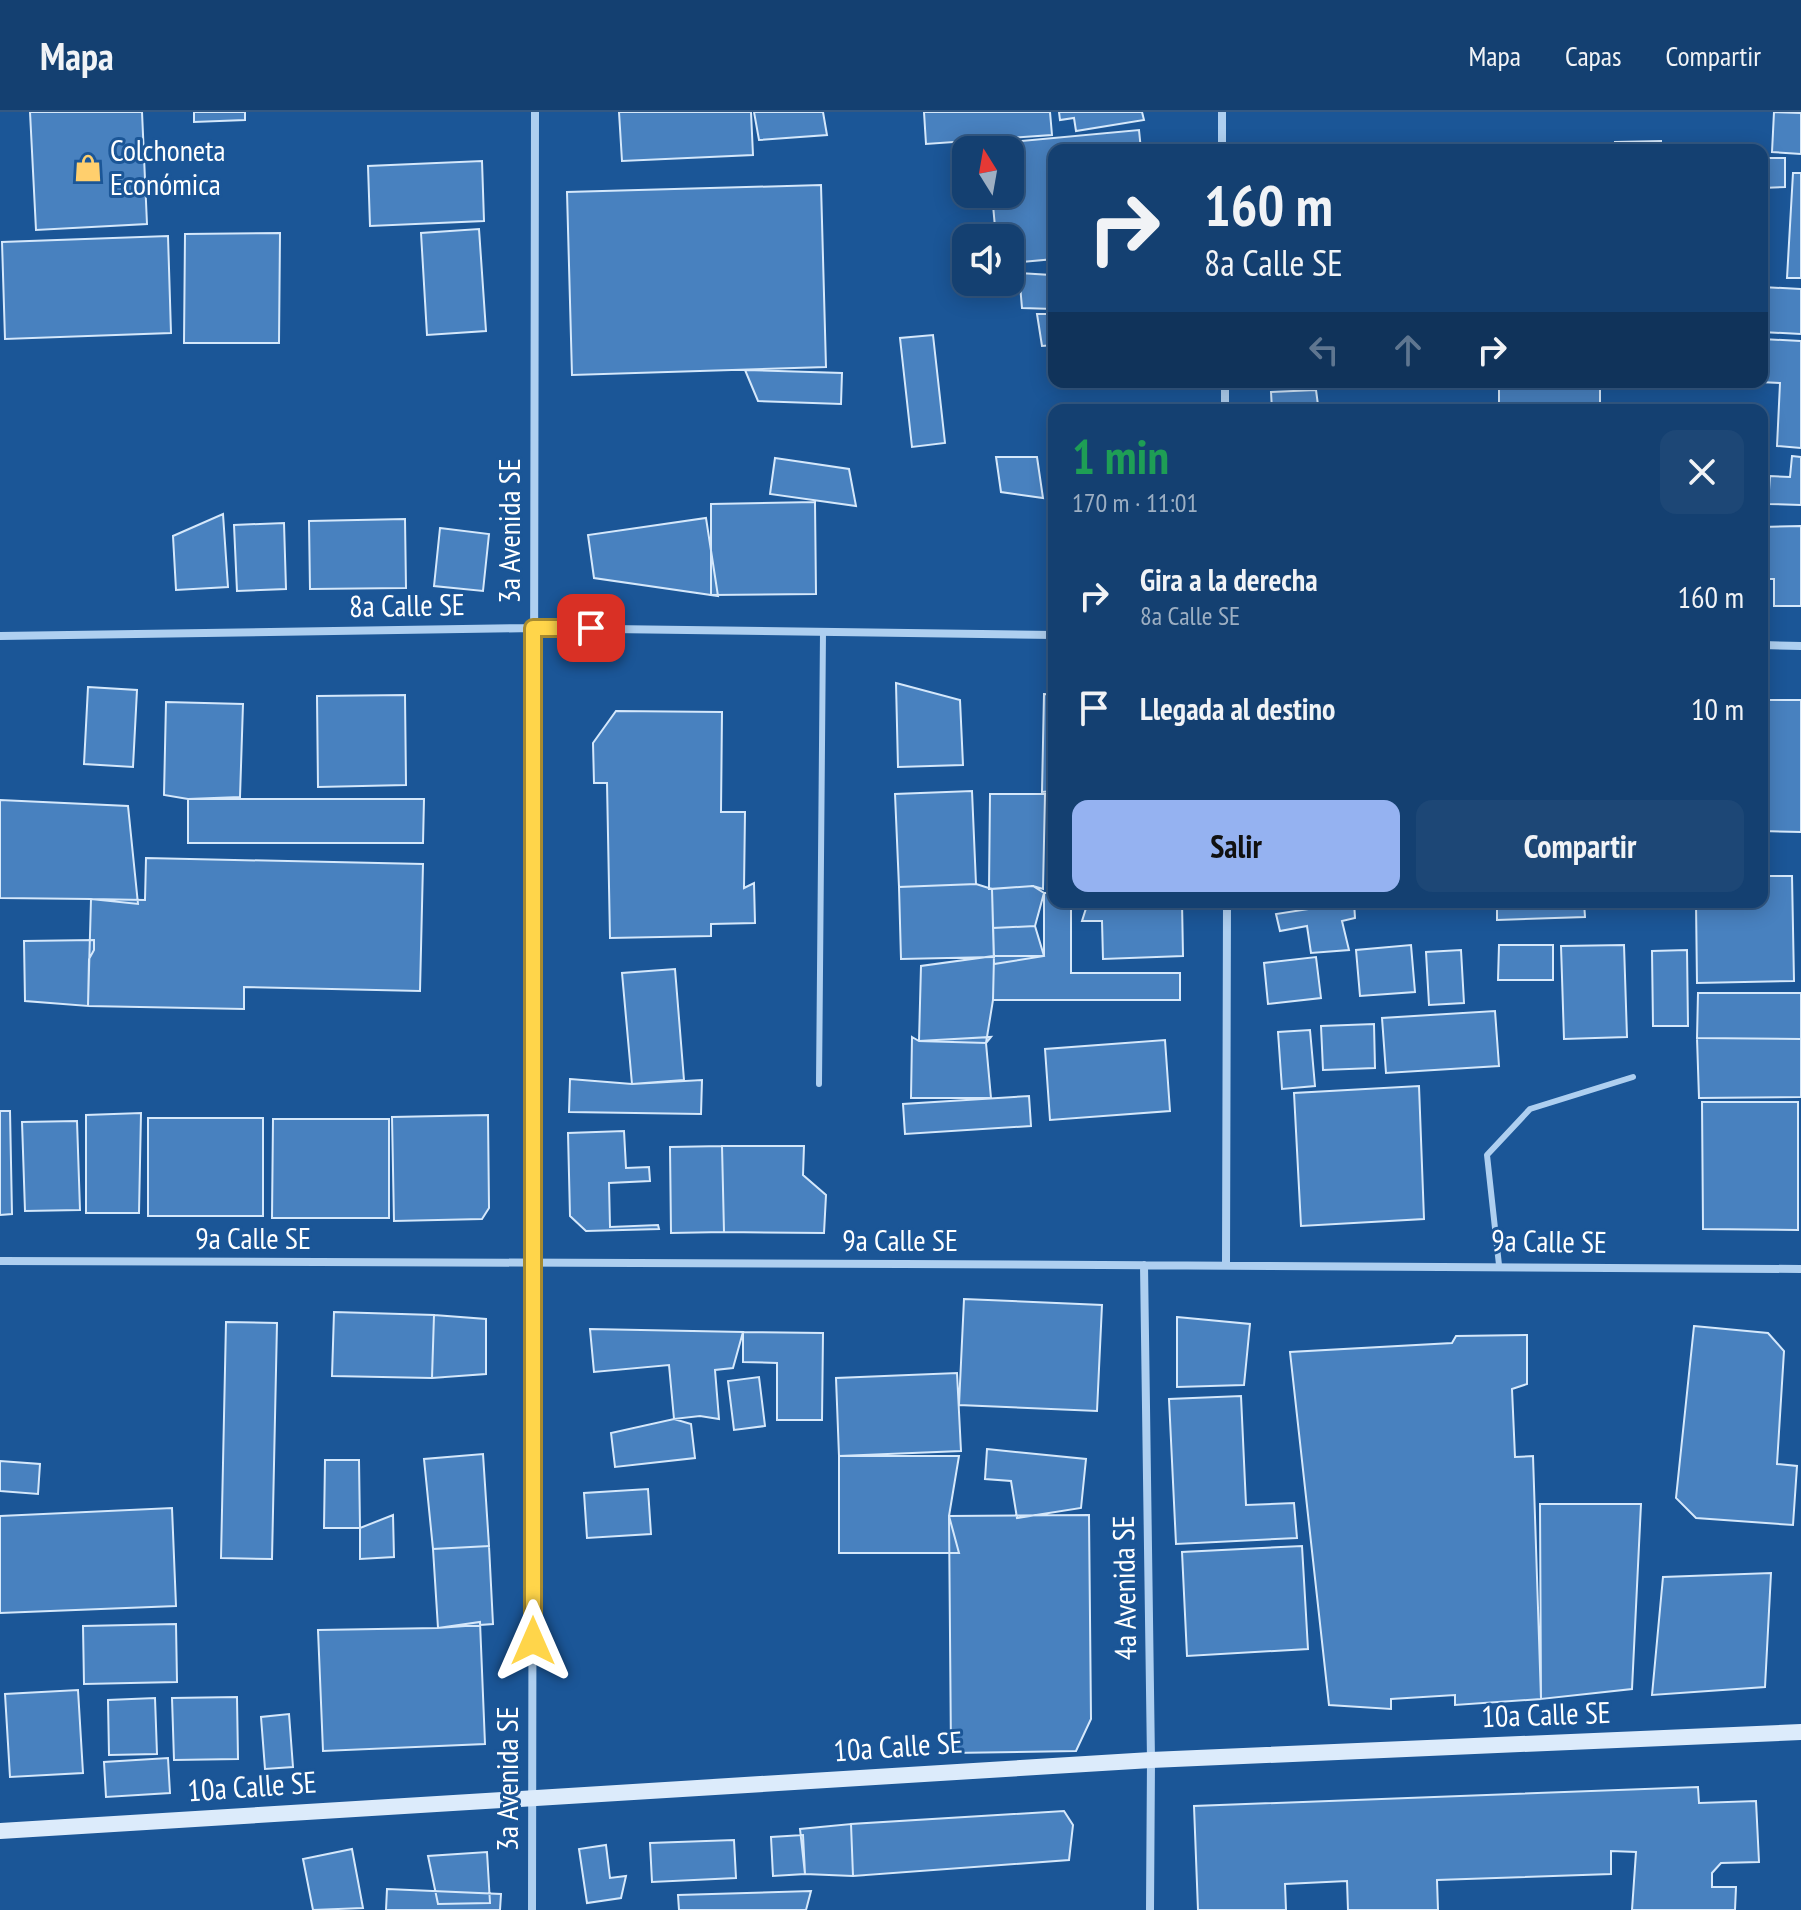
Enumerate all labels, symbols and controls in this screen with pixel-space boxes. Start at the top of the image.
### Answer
text: Mapa [40,31,114,80]
text: Mapa [1469,37,1521,74]
text: Capas [1565,37,1621,74]
text: Compartir [1665,37,1761,74]
place label: Colchoneta Económica [110,130,226,203]
north arrow [952,136,1024,208]
map controls [952,136,1024,296]
shop icon: Colchoneta Económica [73,153,103,183]
text: 160 m [1204,169,1333,241]
icon: right [1072,176,1176,280]
button: sound [952,224,1024,296]
text: 8a Calle SE [1204,239,1343,286]
icon: left [1302,328,1346,372]
icon: ahead [1386,328,1430,372]
icon: right [1470,328,1514,372]
text: 1 min [1072,425,1169,487]
button: close [1660,430,1744,514]
street label: 3a Avenida SE [489,458,528,604]
text: 170 m · 11:01 [1072,486,1198,519]
text: Gira a la derecha [1140,560,1318,599]
icon: right [1072,574,1116,618]
text: 160 m [1678,577,1744,616]
street label: 8a Calle SE [349,584,465,625]
pin [557,594,625,662]
text: 8a Calle SE [1140,599,1240,632]
icon: arrive [569,606,613,650]
icon: arrive [1072,686,1116,730]
text: Llegada al destino [1140,689,1335,728]
text: 10 m [1691,689,1744,728]
button: Salir [1072,800,1400,892]
button: Compartir [1416,800,1744,892]
street label: 9a Calle SE [195,1218,311,1257]
street label: 9a Calle SE [842,1220,958,1259]
street label: 9a Calle SE [1491,1220,1607,1261]
street label: 4a Avenida SE [1103,1515,1144,1661]
position arrow [491,1599,575,1683]
street label: 10a Calle SE [1481,1692,1611,1735]
street label: 3a Avenida SE [487,1706,526,1852]
street label: 10a Calle SE [832,1722,964,1769]
street label: 10a Calle SE [186,1762,318,1809]

